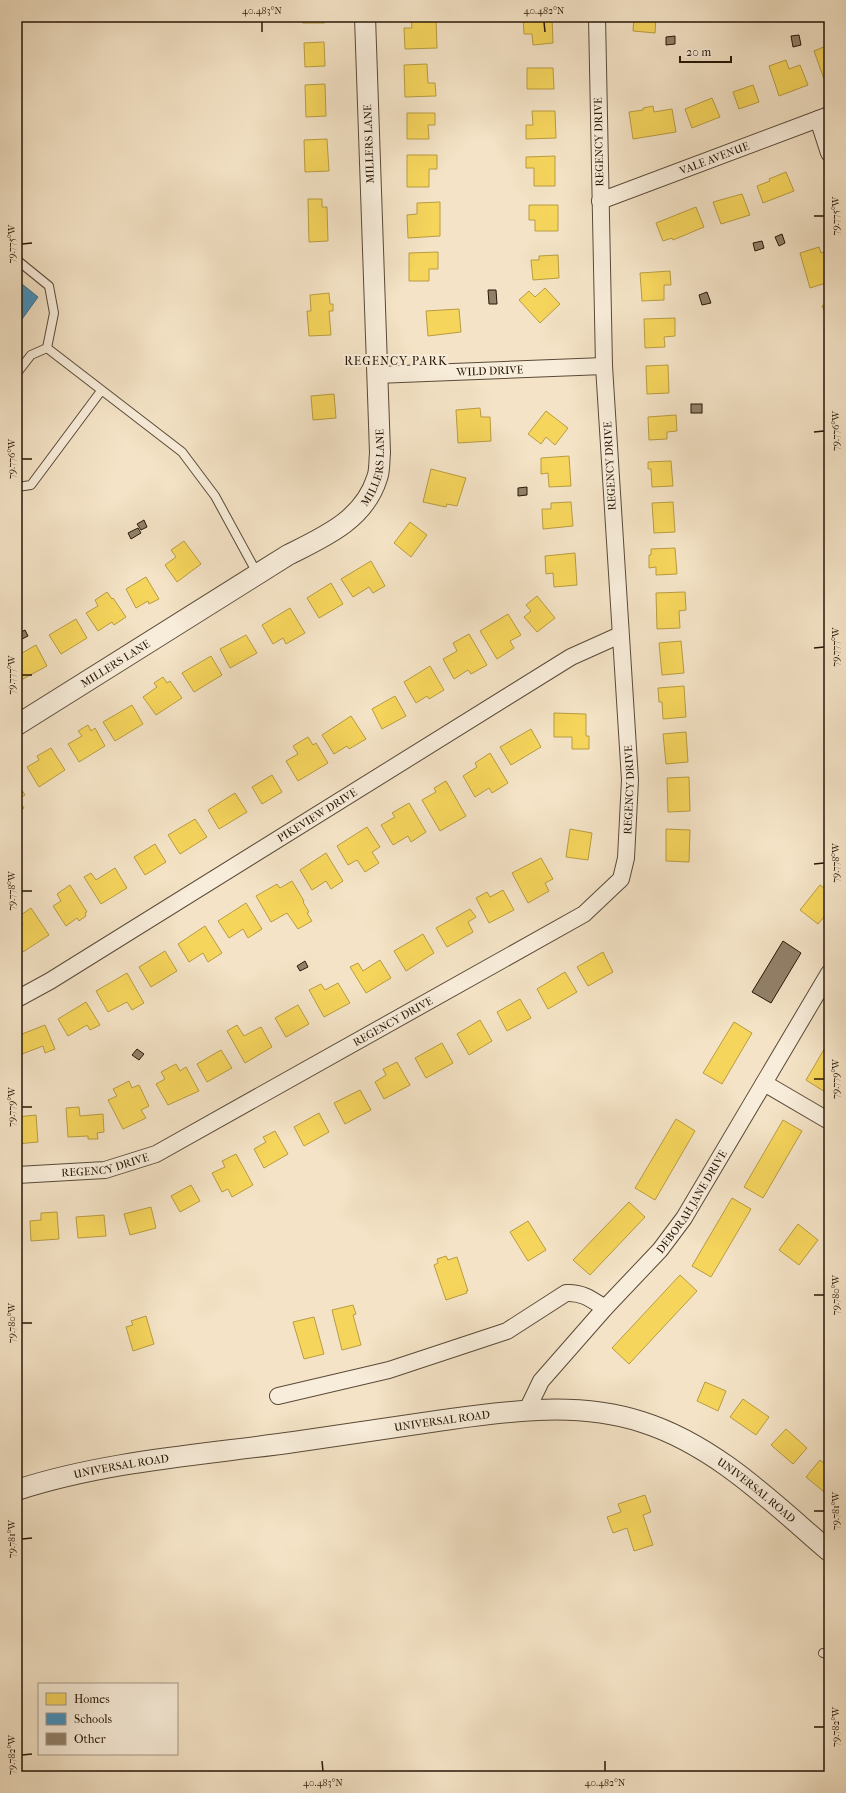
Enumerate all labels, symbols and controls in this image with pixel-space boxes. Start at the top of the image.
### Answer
text: 40.483°N [242,5,282,17]
text: 40.482°N [524,5,565,17]
scale bar [680,38,731,64]
text: 20 m [686,45,711,59]
street label: REGENCY DRIVE [592,97,606,187]
street label: MILLERS LANE [361,104,377,184]
street label: VALE AVENUE [677,139,751,177]
text: 79.775°W [830,195,842,235]
text: 79.775°W [6,223,18,263]
district label: REGENCY PARK [344,354,448,368]
street label: WILD DRIVE [455,363,524,378]
text: 79.776°W [830,410,842,451]
street label: REGENCY DRIVE [601,421,619,511]
street label: MILLERS LANE [358,428,387,508]
text: 79.776°W [6,438,18,479]
text: 79.777°W [830,626,842,667]
street label: MILLERS LANE [78,637,153,690]
text: 79.777°W [6,654,18,695]
street label: REGENCY DRIVE [621,745,637,835]
street label: PIKEVIEW DRIVE [275,785,359,845]
text: 79.778°W [830,842,842,883]
text: 79.778°W [6,870,18,911]
street label: REGENCY DRIVE [351,994,435,1049]
text: 79.779°W [830,1058,842,1099]
text: 79.779°W [6,1086,18,1127]
street label: DEBORAH JANE DRIVE [653,1148,729,1256]
street label: REGENCY DRIVE [61,1150,151,1179]
text: 79.780°W [830,1274,842,1315]
text: 79.780°W [6,1302,18,1343]
street label: UNIVERSAL ROAD [393,1408,491,1434]
street label: UNIVERSAL ROAD [72,1452,170,1481]
street label: UNIVERSAL ROAD [715,1455,798,1525]
text: 79.781°W [830,1491,842,1530]
text: 79.781°W [6,1519,18,1558]
legend [38,1683,178,1755]
text: Homes [74,1692,110,1706]
text: 79.782°W [830,1706,842,1747]
text: Schools [74,1712,113,1726]
text: Other [74,1732,106,1746]
text: 79.782°W [6,1734,18,1775]
text: 40.483°N [303,1777,343,1789]
text: 40.482°N [585,1777,626,1789]

